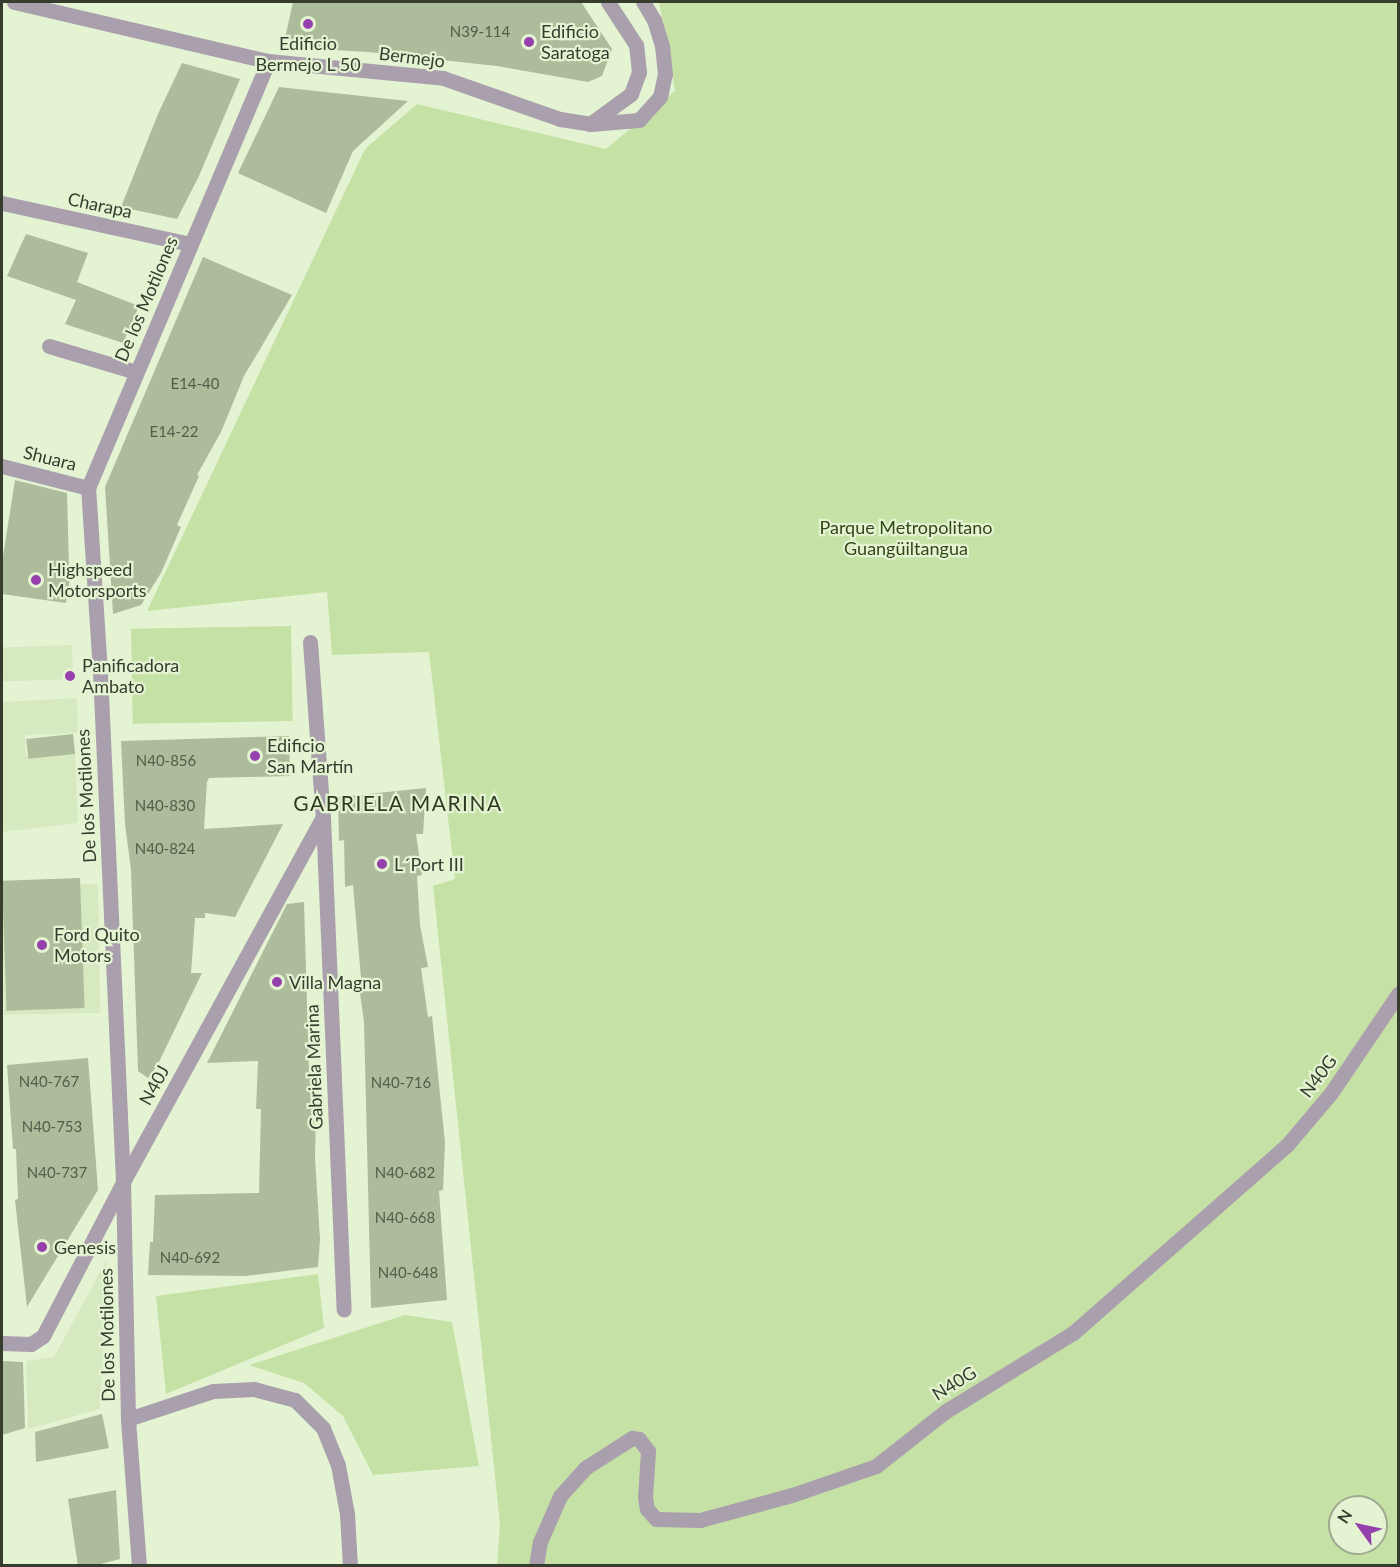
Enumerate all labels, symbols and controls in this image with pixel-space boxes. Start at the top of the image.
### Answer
marker: Edificio Bermejo L 50 [301,17,315,31]
place label: Edificio Saratoga [541,21,610,63]
house number: N39-114 [450,23,510,41]
place label: Edificio Bermejo L 50 [255,33,361,76]
marker: Edificio Saratoga [522,35,536,49]
street label: Bermejo [378,42,446,72]
street label: Charapa [66,188,134,222]
street label: De los Motilones [110,233,182,365]
house number: E14-40 [170,375,220,393]
house number: E14-22 [149,423,199,441]
street label: Shuara [21,441,79,475]
park label: Parque Metropolitano Guangüiltangua [819,517,993,560]
place label: Highspeed Motorsports [48,559,146,602]
marker: Highspeed Motorsports [29,573,43,587]
place label: Panificadora Ambato [82,655,179,698]
marker: Panificadora Ambato [63,669,77,683]
street label: De los Motilones [72,729,100,863]
place label: Edificio San Martín [267,735,353,777]
marker: Edificio San Martín [248,749,262,763]
house number: N40-856 [136,752,196,770]
district label: GABRIELA MARINA [293,790,503,816]
house number: N40-830 [135,797,195,815]
house number: N40-824 [135,840,195,858]
place label: L´Port III [394,853,464,875]
marker: L´Port III [375,857,389,871]
place label: Ford Quito Motors [54,924,140,966]
marker: Ford Quito Motors [35,938,49,952]
place label: Villa Magna [289,971,381,993]
marker: Villa Magna [270,975,284,989]
street label: Gabriela Marina [301,1004,327,1130]
street label: N40G [1295,1050,1341,1102]
street label: N40J [134,1061,174,1109]
house number: N40-767 [19,1073,79,1091]
house number: N40-716 [371,1074,431,1092]
house number: N40-753 [22,1118,82,1136]
house number: N40-737 [27,1164,87,1182]
house number: N40-682 [375,1164,435,1182]
house number: N40-668 [375,1209,435,1227]
place label: Genesis [54,1236,116,1258]
marker: Genesis [35,1240,49,1254]
house number: N40-692 [160,1249,220,1267]
house number: N40-648 [378,1264,438,1282]
street label: De los Motilones [95,1268,119,1402]
street label: N40G [928,1361,980,1405]
north arrow [1328,1495,1388,1555]
text: N [1333,1506,1355,1526]

